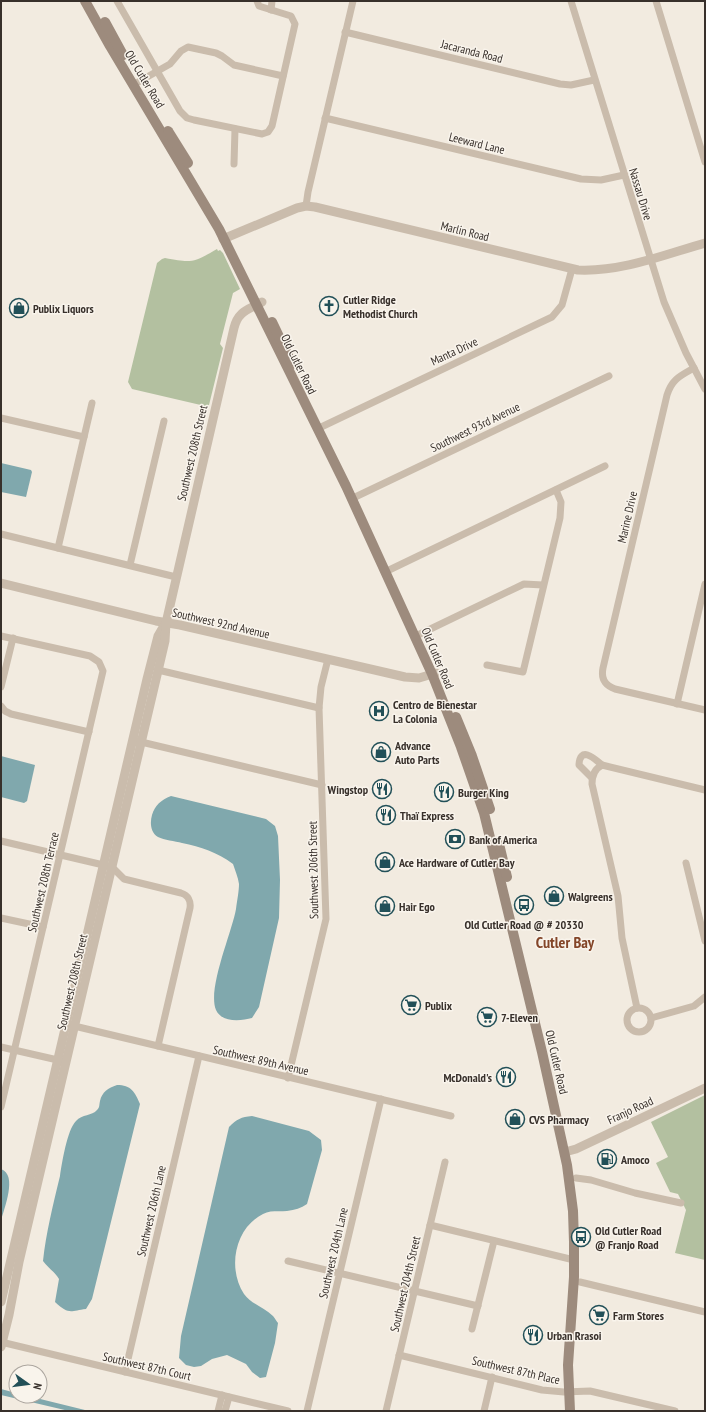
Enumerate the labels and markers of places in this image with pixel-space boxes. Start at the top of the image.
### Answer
place label: Cutler Ridge Methodist Church [343,292,418,321]
church icon: Cutler Ridge Methodist Church [318,295,340,317]
shop icon: Publix Liquors [8,297,30,319]
place label: Publix Liquors [33,301,94,316]
place label: Centro de Bienestar La Colonia [393,697,477,726]
hospital icon: Centro de Bienestar La Colonia [368,700,390,722]
place label: Advance Auto Parts [394,738,440,767]
shop icon: Advance Auto Parts [370,741,392,763]
restaurant icon: Wingstop [371,778,393,800]
restaurant icon: Burger King [433,781,455,803]
place label: Wingstop [327,782,369,797]
place label: Burger King [458,785,509,800]
restaurant icon: Thaï Express [375,804,397,826]
place label: Thaï Express [400,808,454,823]
bank icon: Bank of America [444,828,466,850]
place label: Bank of America [469,832,537,847]
shop icon: Ace Hardware of Cutler Bay [374,851,396,873]
place label: Ace Hardware of Cutler Bay [398,855,515,870]
shop icon: Walgreens [543,885,565,907]
place label: Walgreens [567,889,613,904]
bus stop icon: Old Cutler Road @ # 20330 [513,894,535,916]
shop icon: Hair Ego [374,895,396,917]
place label: Hair Ego [399,899,436,914]
place label: Old Cutler Road @ # 20330 [464,917,584,932]
supermarket icon: Publix [400,994,422,1016]
place label: Publix [425,998,453,1013]
supermarket icon: 7-Eleven [476,1006,498,1028]
place label: 7-Eleven [501,1010,538,1025]
restaurant icon: McDonald's [495,1066,517,1088]
place label: McDonald's [443,1070,492,1085]
shop icon: CVS Pharmacy [504,1108,526,1130]
place label: CVS Pharmacy [529,1112,589,1127]
fuel station icon: Amoco [596,1148,618,1170]
place label: Amoco [620,1152,650,1167]
place label: Old Cutler Road @ Franjo Road [595,1223,662,1252]
bus stop icon: Old Cutler Road @ Franjo Road [570,1226,592,1248]
supermarket icon: Farm Stores [588,1304,610,1326]
place label: Farm Stores [613,1308,664,1323]
restaurant icon: Urban Rrasoi [522,1324,544,1346]
place label: Urban Rrasoi [547,1328,602,1343]

